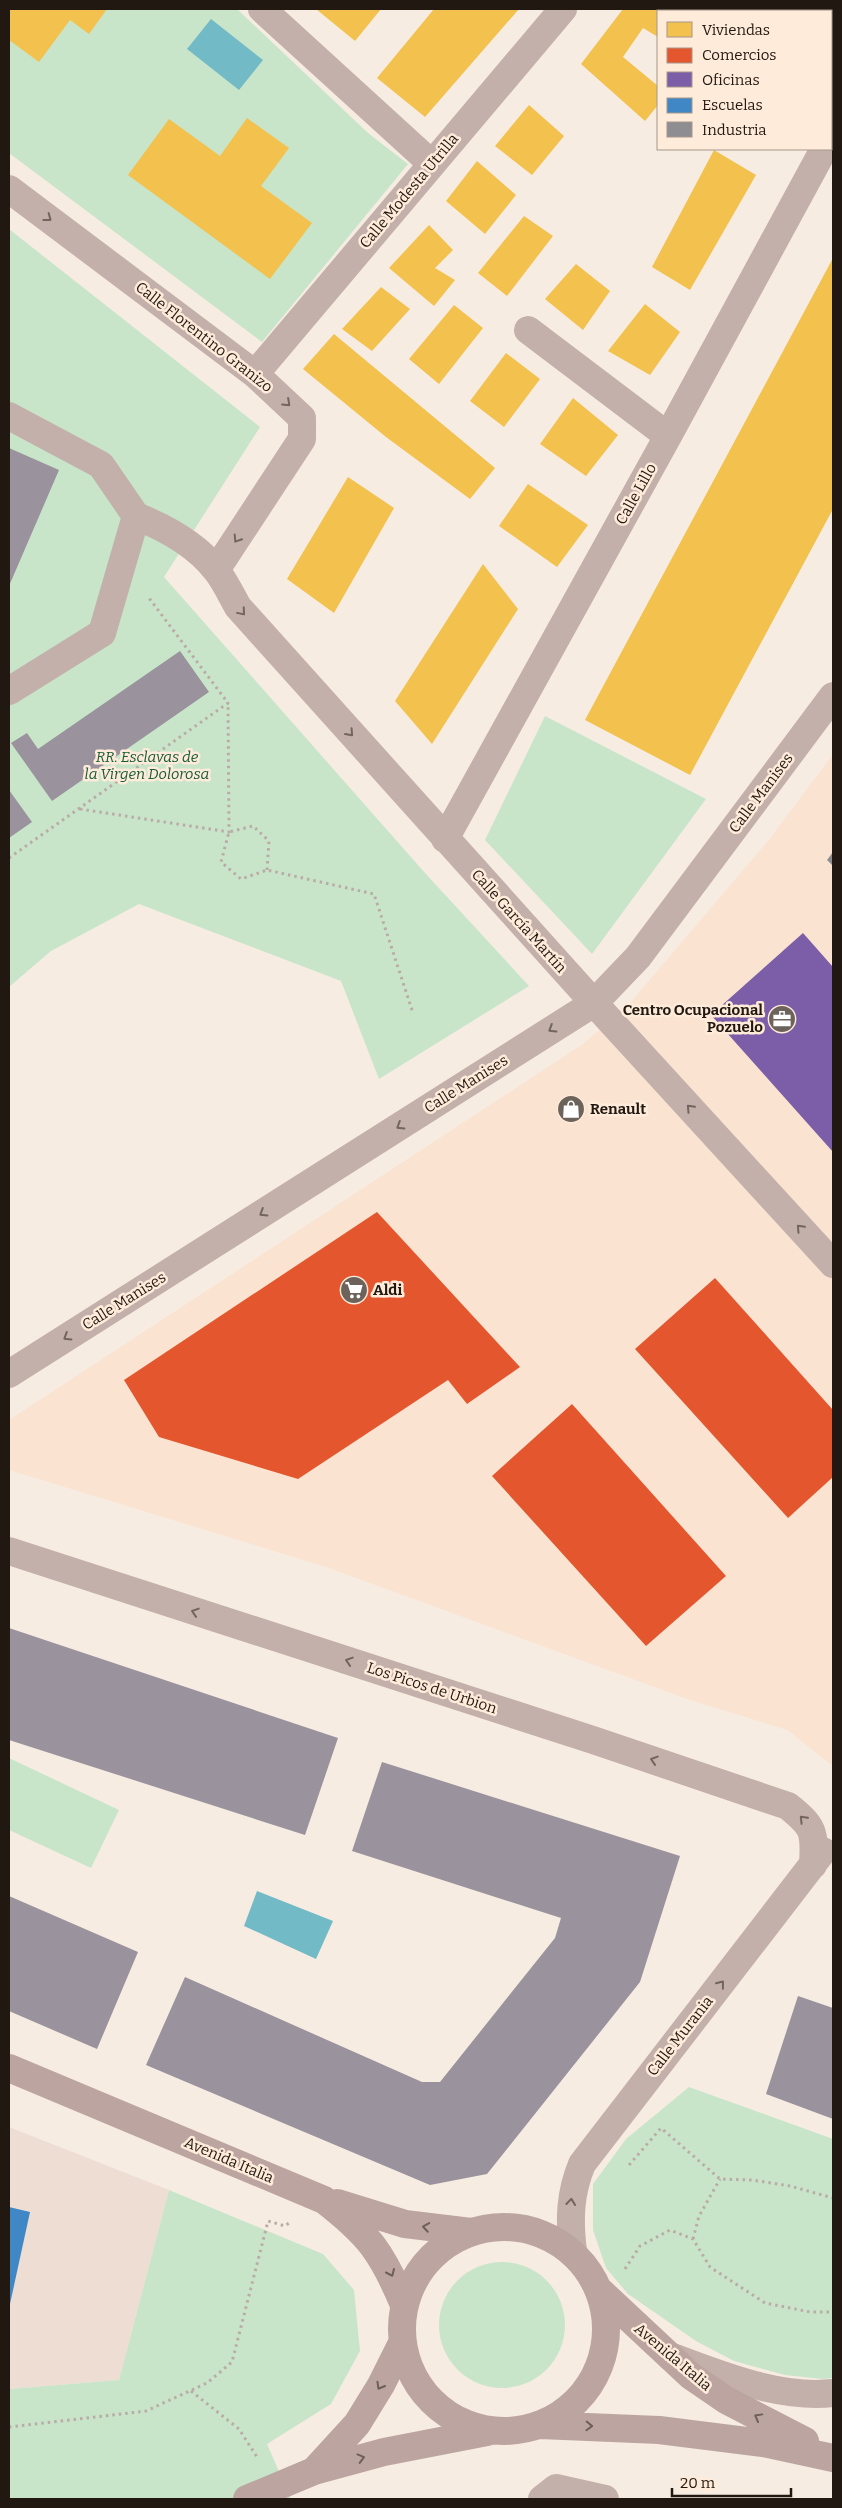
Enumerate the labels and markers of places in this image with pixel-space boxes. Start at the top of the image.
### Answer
place label: Centro Ocupacional Pozuelo [623,1001,763,1036]
office icon: Centro Ocupacional Pozuelo [767,1004,797,1034]
shop icon: Renault [556,1094,586,1124]
place label: Renault [590,1100,646,1118]
supermarket icon: Aldi [339,1275,369,1305]
place label: Aldi [373,1281,402,1299]

